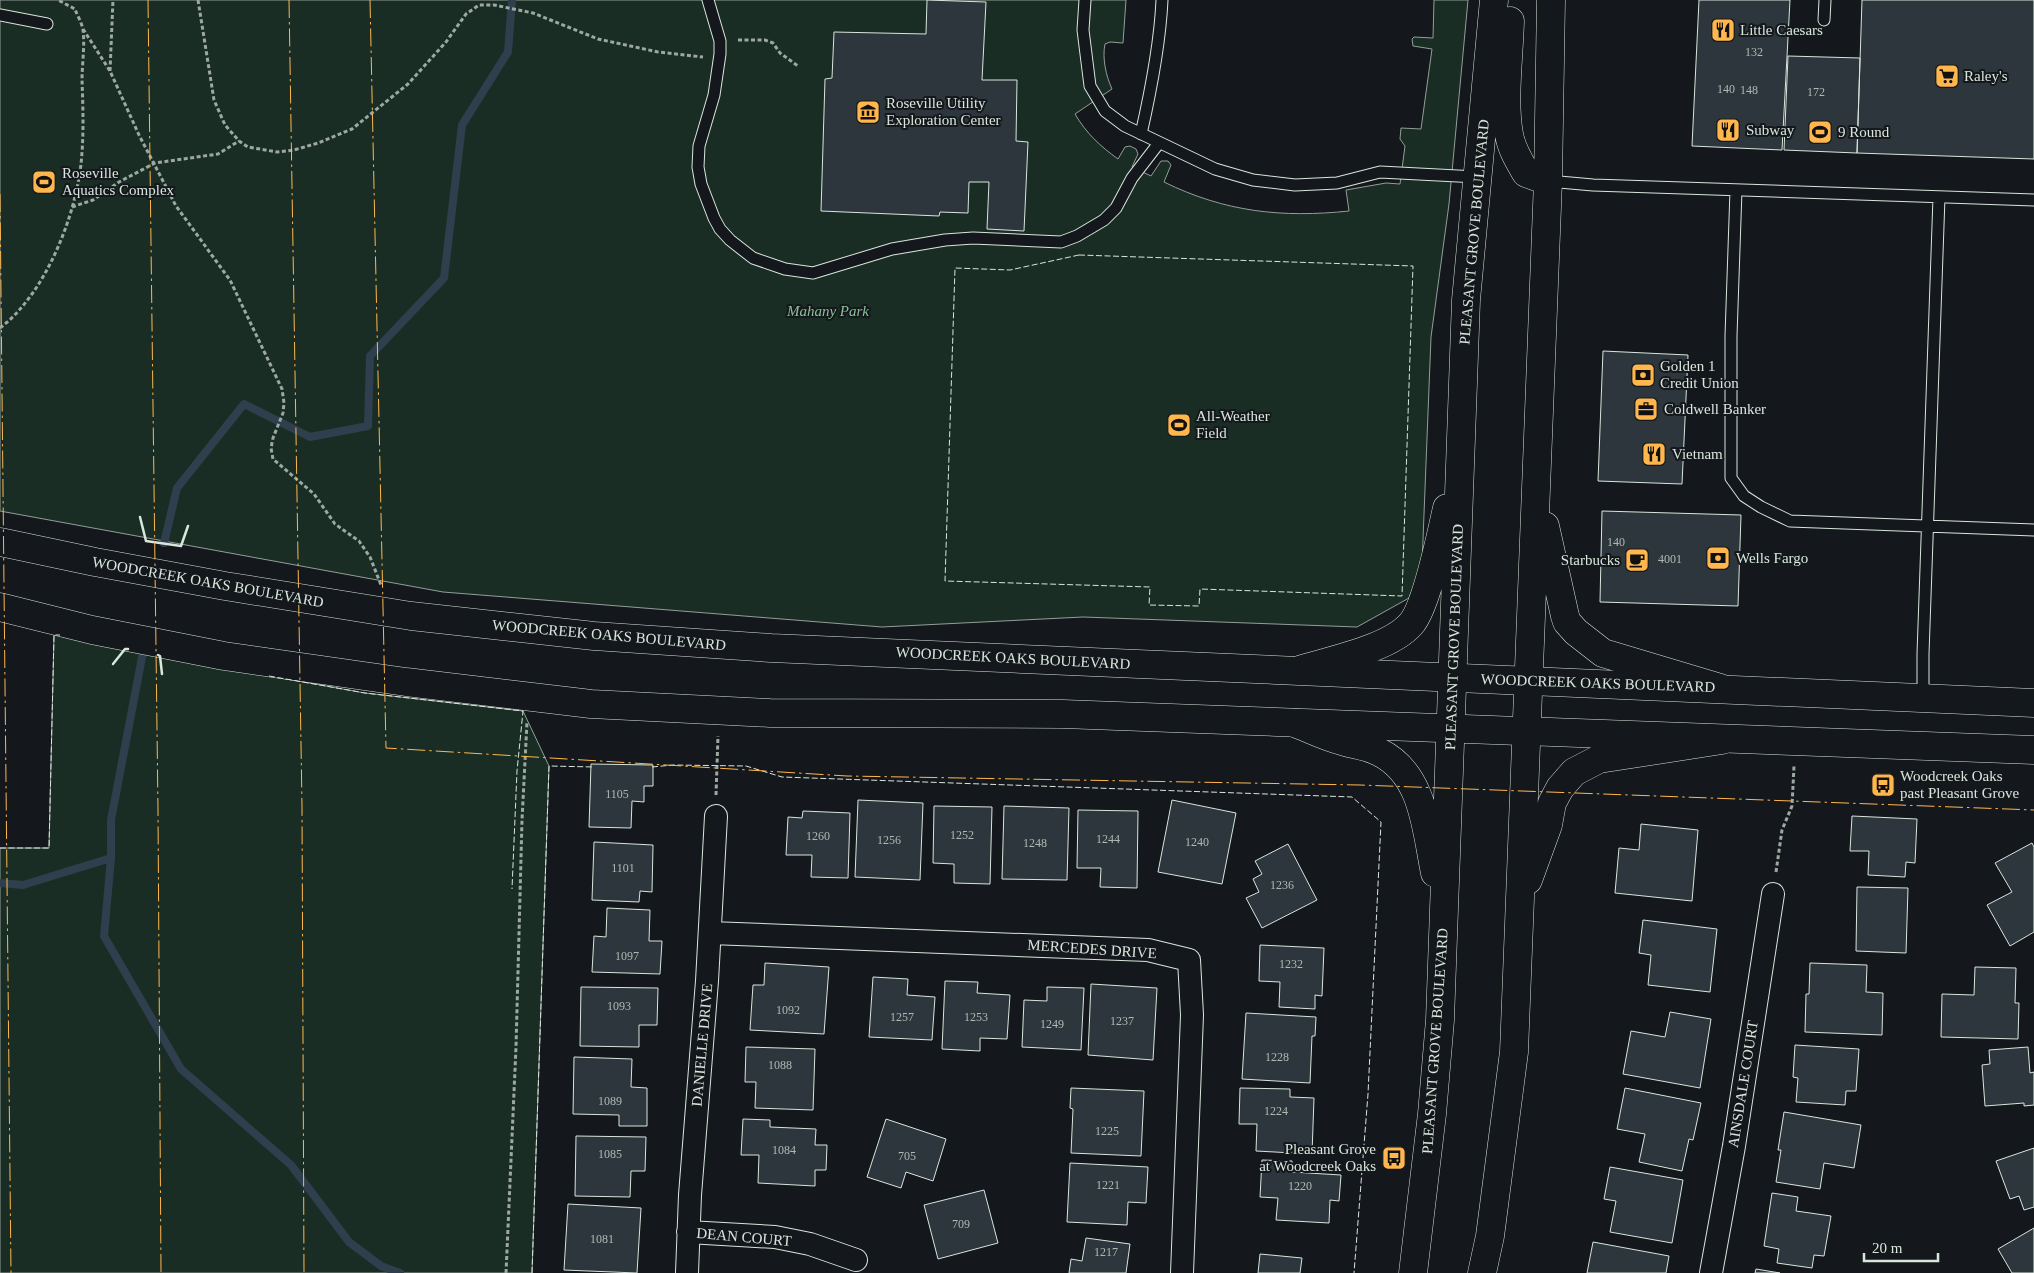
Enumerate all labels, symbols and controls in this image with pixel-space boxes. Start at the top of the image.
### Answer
restaurant icon: Little Caesars [1710,17,1736,43]
place label: Little Caesars [1740,22,1823,38]
house number: 132 [1745,45,1763,59]
supermarket icon: Raley's [1934,63,1960,89]
place label: Raley's [1964,68,2008,84]
house number: 140 [1717,82,1735,96]
house number: 148 [1740,83,1758,97]
house number: 172 [1807,85,1825,99]
place label: Roseville Utility Exploration Center [886,95,1001,128]
museum icon: Roseville Utility Exploration Center [855,99,881,125]
restaurant icon: Subway [1715,117,1741,143]
street label: PLEASANT GROVE BOULEVARD [1456,119,1492,345]
sports icon: 9 Round [1807,119,1833,145]
place label: Subway [1746,122,1795,138]
place label: 9 Round [1838,124,1890,140]
place label: Roseville Aquatics Complex [62,165,175,198]
sports icon: Roseville Aquatics Complex [31,169,57,195]
park label: Mahany Park [786,303,869,319]
place label: Golden 1 Credit Union [1660,358,1739,391]
bank icon: Golden 1 Credit Union [1630,362,1656,388]
office icon: Coldwell Banker [1633,396,1659,422]
place label: Coldwell Banker [1664,401,1766,417]
place label: All-Weather Field [1196,408,1270,441]
sports icon: All-Weather Field [1166,412,1192,438]
restaurant icon: Vietnam [1641,441,1667,467]
place label: Vietnam [1672,446,1723,462]
street label: PLEASANT GROVE BOULEVARD [1442,524,1466,750]
house number: 140 [1607,535,1625,549]
bank icon: Wells Fargo [1705,545,1731,571]
cafe icon: Starbucks [1624,547,1650,573]
place label: Wells Fargo [1736,550,1808,566]
place label: Starbucks [1561,552,1620,568]
house number: 4001 [1658,552,1682,566]
street label: WOODCREEK OAKS BOULEVARD [91,554,325,610]
street label: WOODCREEK OAKS BOULEVARD [491,617,727,653]
street label: WOODCREEK OAKS BOULEVARD [895,644,1131,672]
street label: WOODCREEK OAKS BOULEVARD [1480,671,1716,695]
place label: Woodcreek Oaks past Pleasant Grove [1900,768,2019,801]
bus stop icon: Woodcreek Oaks past Pleasant Grove [1870,772,1896,798]
house number: 1105 [605,787,629,801]
house number: 1252 [950,828,974,842]
house number: 1260 [806,829,830,843]
house number: 1244 [1096,832,1120,846]
house number: 1256 [877,833,901,847]
house number: 1240 [1185,835,1209,849]
house number: 1248 [1023,836,1047,850]
house number: 1101 [611,861,635,875]
house number: 1236 [1270,878,1294,892]
street label: PLEASANT GROVE BOULEVARD [1419,927,1451,1154]
street label: MERCEDES DRIVE [1027,936,1157,962]
house number: 1097 [615,949,639,963]
house number: 1232 [1279,957,1303,971]
street label: DANIELLE DRIVE [689,983,715,1107]
house number: 1093 [607,999,631,1013]
house number: 1092 [776,1003,800,1017]
house number: 1257 [890,1010,914,1024]
house number: 1253 [964,1010,988,1024]
house number: 1237 [1110,1014,1134,1028]
house number: 1249 [1040,1017,1064,1031]
street label: AINSDALE COURT [1725,1019,1761,1149]
house number: 1228 [1265,1050,1289,1064]
house number: 1088 [768,1058,792,1072]
house number: 1089 [598,1094,622,1108]
house number: 1224 [1264,1104,1288,1118]
house number: 1225 [1095,1124,1119,1138]
place label: Pleasant Grove at Woodcreek Oaks [1259,1141,1376,1174]
house number: 1084 [772,1143,796,1157]
bus stop icon: Pleasant Grove at Woodcreek Oaks [1381,1145,1407,1171]
house number: 1085 [598,1147,622,1161]
house number: 705 [898,1149,916,1163]
house number: 1221 [1096,1178,1120,1192]
house number: 1220 [1288,1179,1312,1193]
house number: 709 [952,1217,970,1231]
street label: DEAN COURT [696,1225,792,1249]
scale bar [1864,1230,1938,1262]
house number: 1081 [590,1232,614,1246]
text: 20 m [1872,1240,1903,1256]
house number: 1217 [1094,1245,1118,1259]

